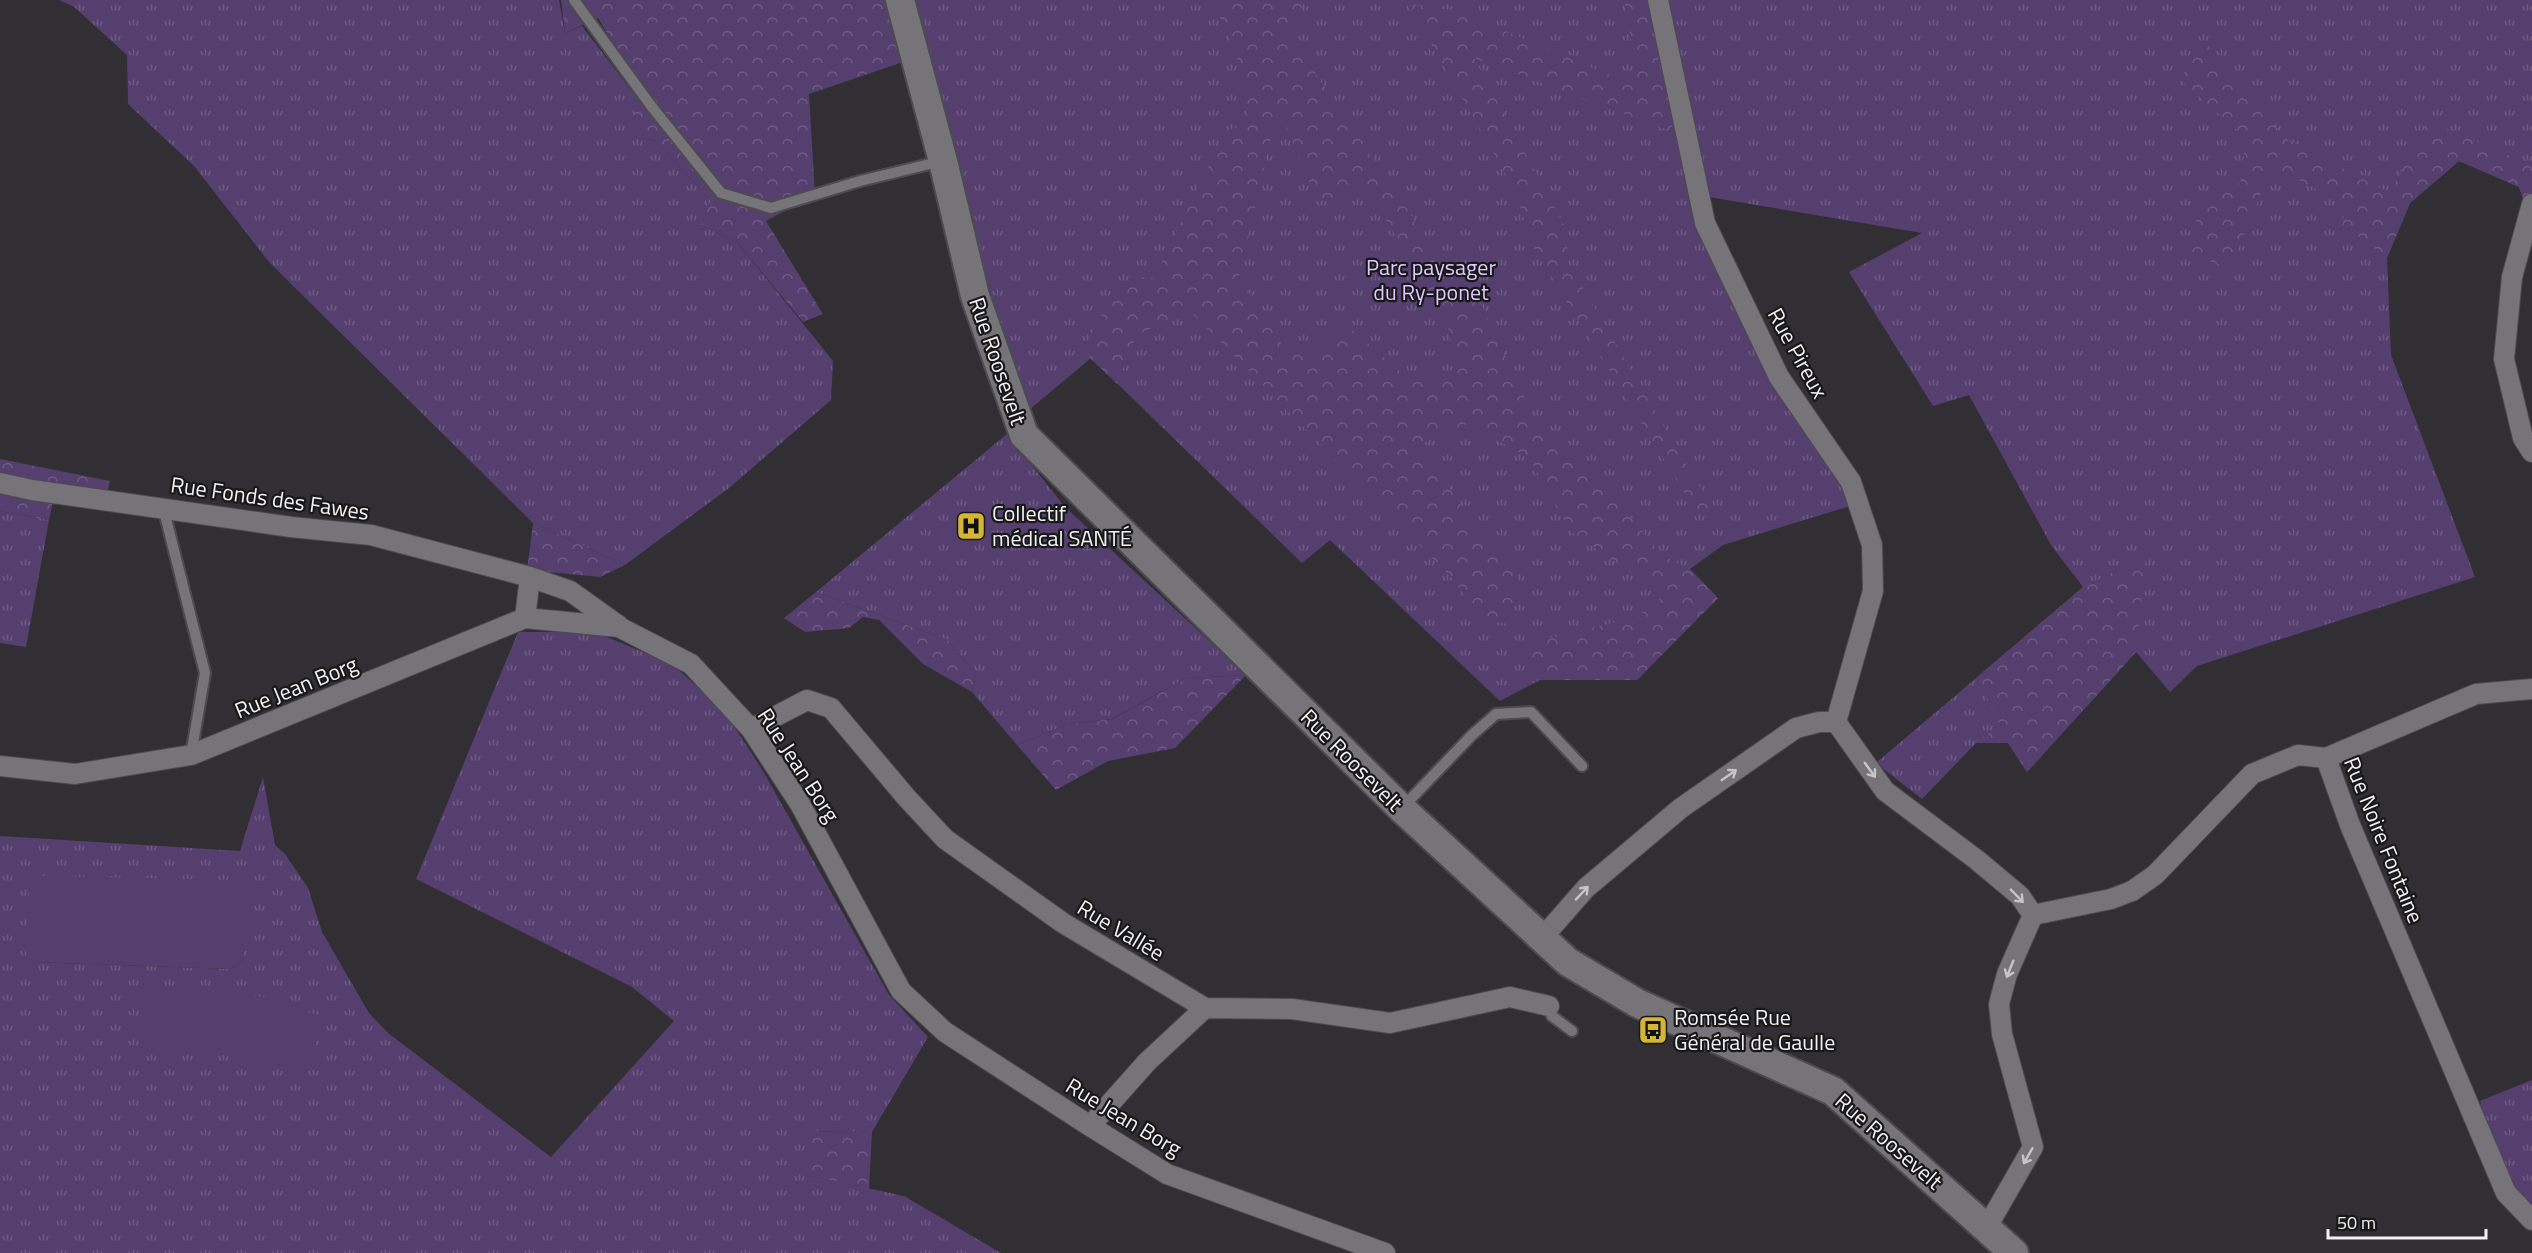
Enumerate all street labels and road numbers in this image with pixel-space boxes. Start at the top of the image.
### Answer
street label: Rue Roosevelt [960,293,1036,430]
street label: Rue Pireux [1759,301,1837,405]
street label: Rue Fonds des Fawes [169,467,371,529]
street label: Rue Jean Borg [229,647,363,727]
street label: Rue Jean Borg [749,701,849,829]
street label: Rue Roosevelt [1293,701,1411,819]
street label: Rue Noire Fontaine [2335,752,2433,928]
street label: Rue Vallée [1071,891,1171,969]
street label: Rue Jean Borg [1059,1069,1189,1165]
street label: Rue Roosevelt [1828,1084,1951,1198]

